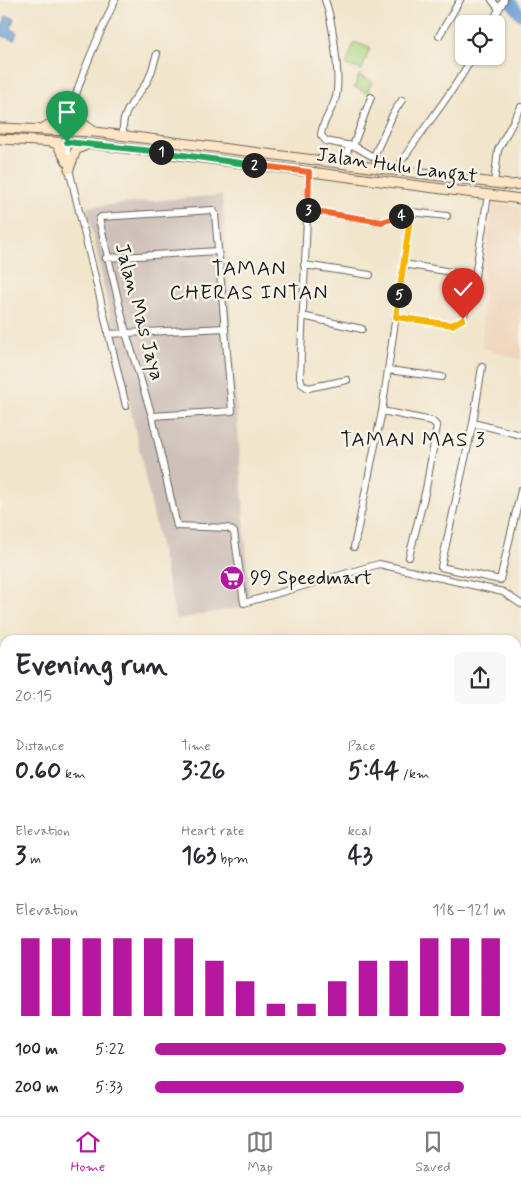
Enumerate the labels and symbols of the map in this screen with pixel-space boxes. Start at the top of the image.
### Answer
pin [46,91,88,142]
pin: 1 [148,140,174,164]
street label: Jalan Hulu Langat [314,141,479,193]
pin: 2 [242,152,266,178]
pin: 3 [296,198,320,222]
pin: 4 [388,204,414,228]
street label: Jalan Mas Jaya [108,240,170,384]
district label: TAMAN CHERAS INTAN [169,255,329,307]
pin [442,268,484,319]
pin: 5 [386,282,412,308]
district label: TAMAN MAS 3 [340,426,486,454]
supermarket icon: 99 Speedmart [219,565,245,591]
place label: 99 Speedmart [250,565,372,592]

